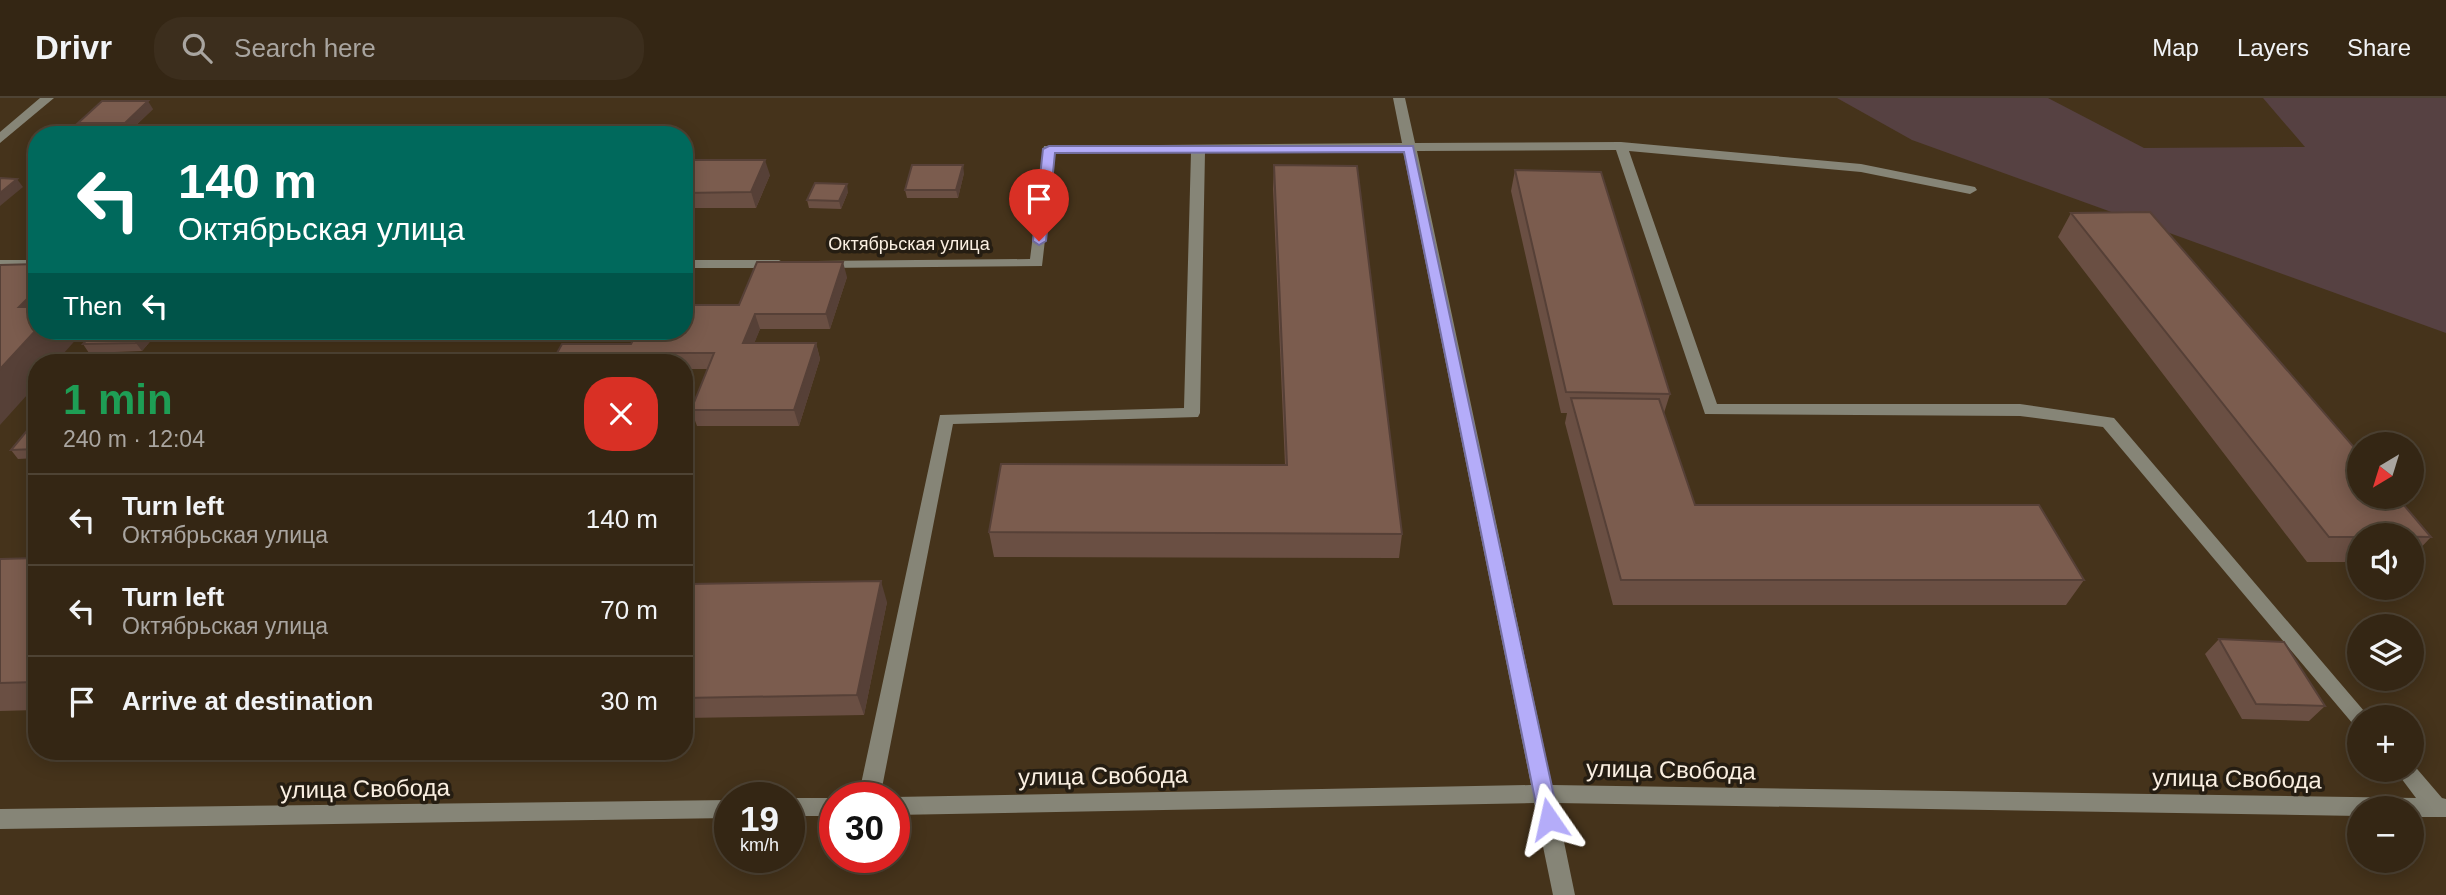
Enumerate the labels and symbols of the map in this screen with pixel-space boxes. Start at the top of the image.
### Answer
pin [1009,169,1069,241]
street label: Октябрьская улица [828,234,991,254]
north arrow [2347,432,2424,509]
street label: улица Свобода [1586,755,1757,784]
street label: улица Свобода [1018,761,1189,790]
street label: улица Свобода [2152,764,2323,793]
street label: улица Свобода [280,774,451,803]
speed limit sign: 30 [819,782,910,873]
position arrow [1512,782,1586,856]

